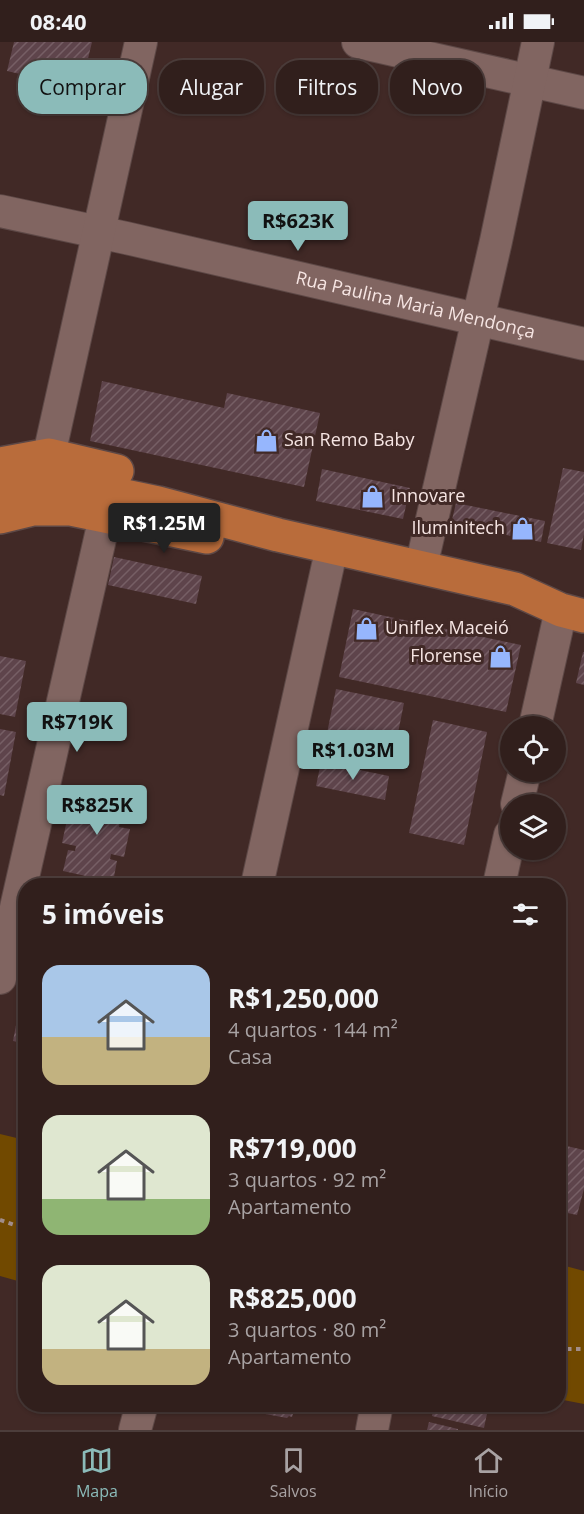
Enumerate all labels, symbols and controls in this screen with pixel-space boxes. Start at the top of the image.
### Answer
text: 08:40 [30,6,87,36]
chip: Comprar [18,60,147,114]
chip: Alugar [159,60,264,114]
chip: Filtros [276,60,378,114]
chip: Novo [390,60,484,114]
pin: R$623K [249,201,347,252]
text: R$623K [262,207,334,234]
street label: Rua Paulina Maria Mendonça [294,265,538,343]
shop icon: San Remo Baby [253,427,279,453]
place label: San Remo Baby [284,427,416,451]
shop icon: Innovare [360,483,386,509]
place label: Innovare [391,483,465,507]
pin: R$1.25M [109,503,219,554]
text: R$1.25M [122,509,206,536]
place label: Iluminitech [411,515,505,539]
shop icon: Iluminitech [510,515,536,541]
shop icon: Uniflex Maceió [354,615,380,641]
place label: Uniflex Maceió [385,615,509,639]
place label: Florense [410,643,482,667]
shop icon: Florense [487,643,513,669]
pin: R$719K [28,702,126,753]
text: R$719K [41,708,113,735]
map controls [500,716,566,860]
button: locate [500,716,566,782]
pin: R$1.03M [298,730,408,781]
text: R$1.03M [311,736,395,763]
pin: R$825K [48,785,146,836]
text: R$825K [61,791,133,818]
button: layers [500,794,566,860]
text: 5 imóveis [42,896,164,932]
icon: filters [509,898,542,931]
text: R$1,250,000 [228,980,379,1016]
icon: home [90,989,162,1061]
text: 4 quartos · 144 m² [228,1016,398,1043]
text: Casa [228,1043,272,1070]
text: R$719,000 [228,1130,357,1166]
icon: home [90,1139,162,1211]
text: 3 quartos · 92 m² [228,1166,386,1193]
text: Apartamento [228,1193,352,1220]
text: R$825,000 [228,1280,357,1316]
icon: home [90,1289,162,1361]
text: 3 quartos · 80 m² [228,1316,386,1343]
text: Apartamento [228,1343,352,1370]
tab: Mapa [76,1444,118,1502]
tab: Salvos [270,1444,317,1502]
tab: Início [468,1444,508,1502]

